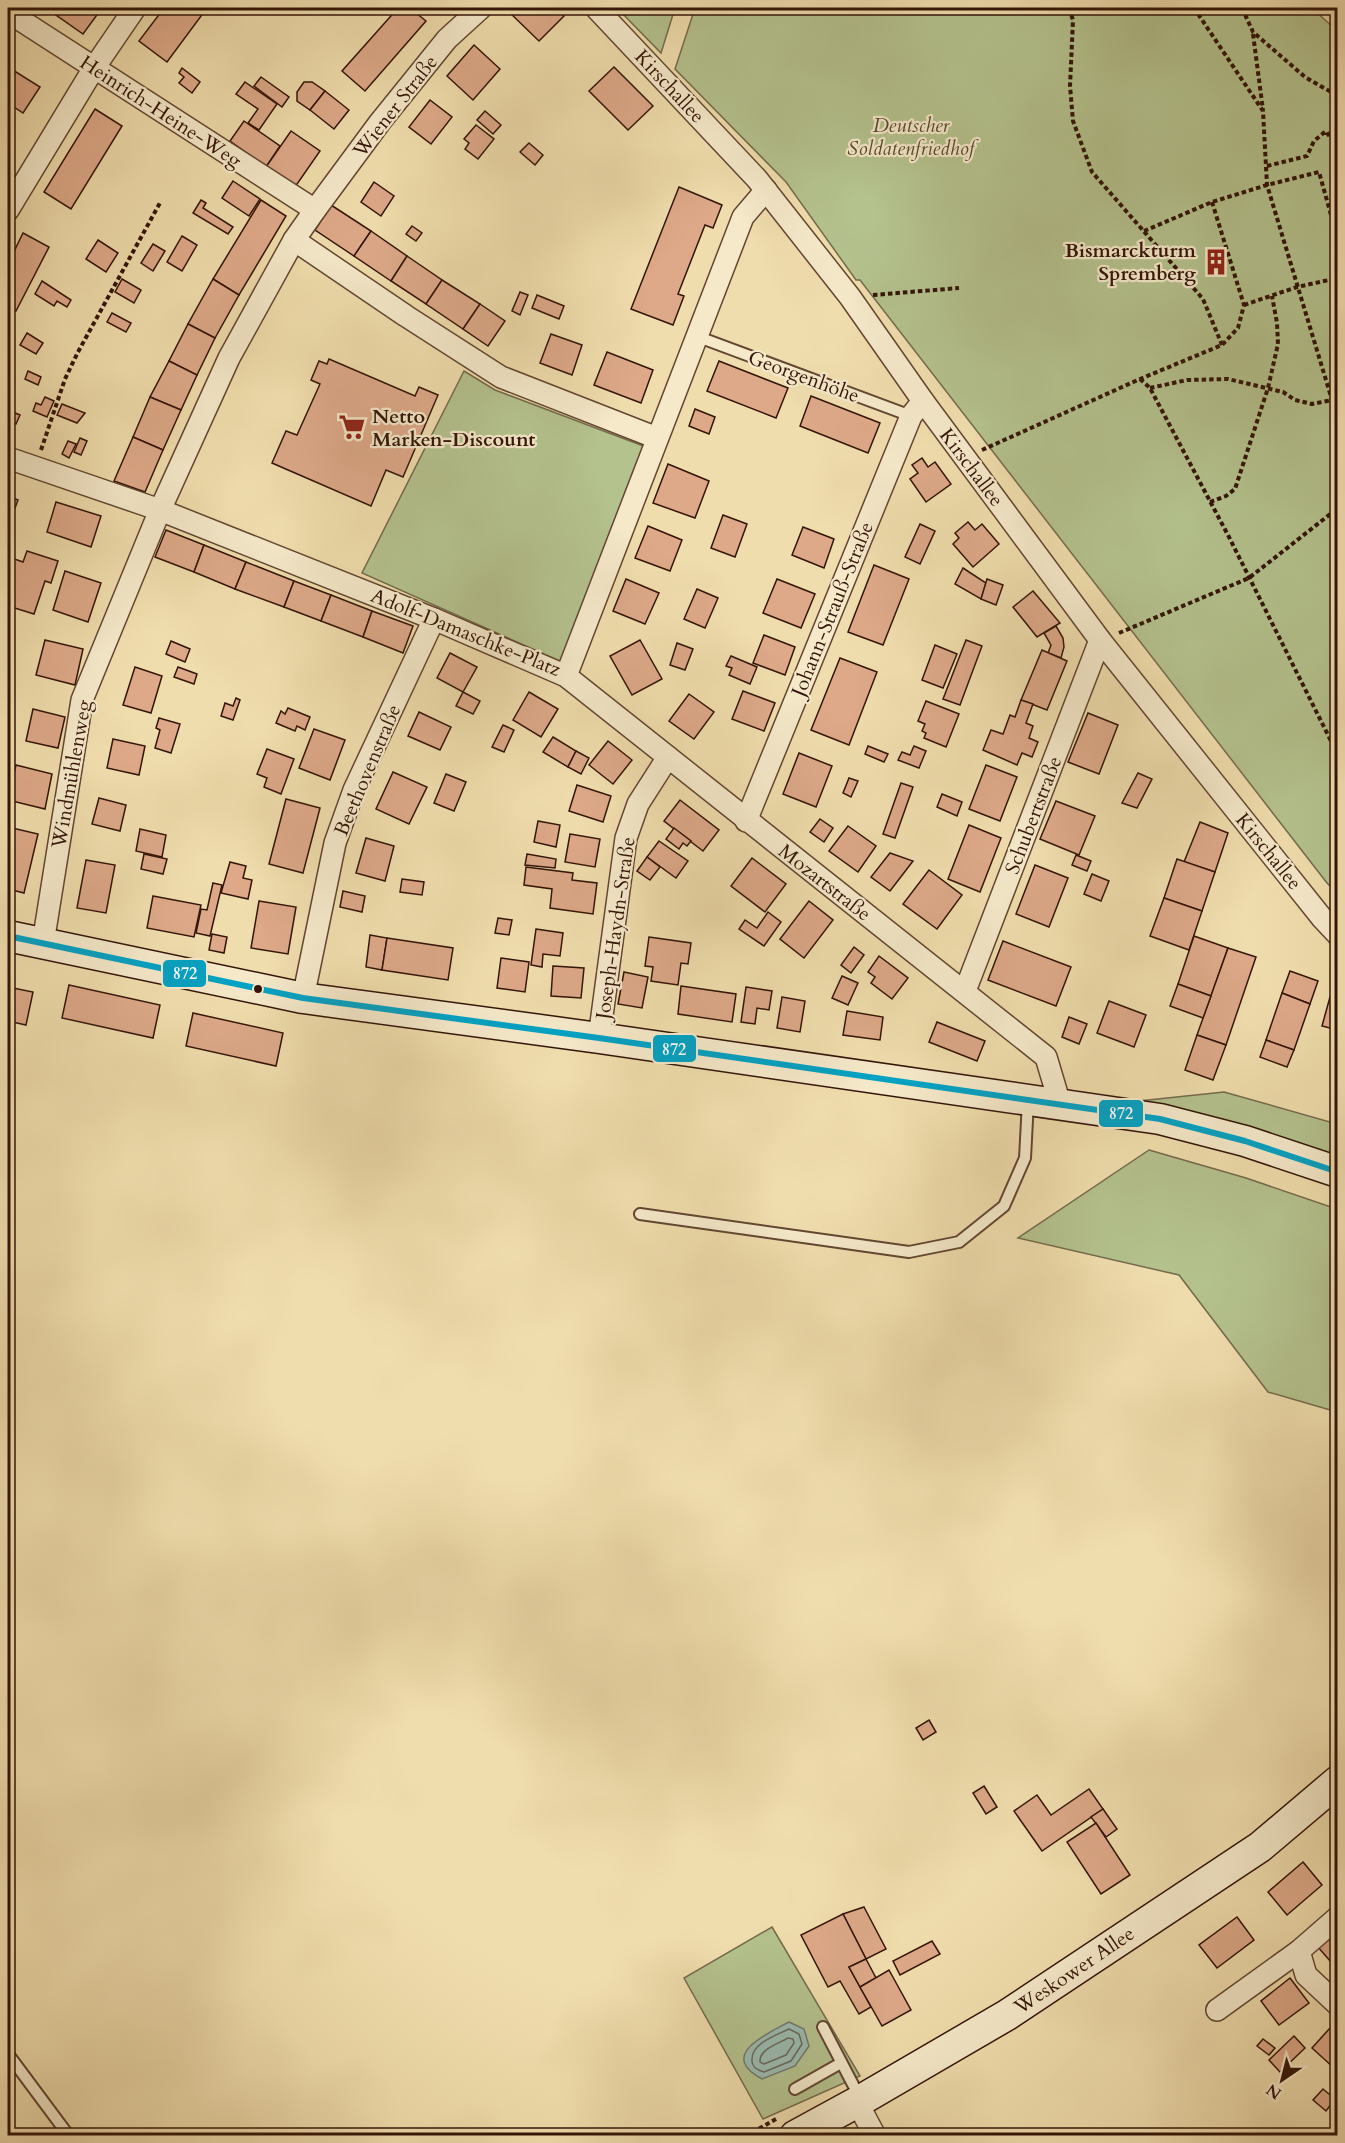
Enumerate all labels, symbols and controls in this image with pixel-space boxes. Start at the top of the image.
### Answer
street label: Kirschallee [629,44,711,129]
street label: Heinrich-Heine-Weg [75,49,248,174]
street label: Wiener Straße [346,49,444,164]
park label: Deutscher Soldatenfriedhof [847,112,979,162]
place label: Bismarckturm Spremberg [1064,237,1197,287]
building icon: Bismarckturm Spremberg [1201,247,1231,277]
street label: Georgenhöhe [744,344,863,409]
place label: Netto Marken-Discount [372,403,535,453]
supermarket icon: Netto Marken-Discount [337,412,367,442]
street label: Kirschallee [933,423,1010,512]
street label: Johann-Strauß-Straße [784,518,880,703]
street label: Adolf-Damaschke-Platz [367,582,565,683]
street label: Windmühlenweg [45,697,98,851]
street label: Beethovenstraße [328,700,407,840]
street label: Schubertstraße [999,752,1068,878]
street label: Kirschallee [1229,807,1308,895]
street label: Joseph-Haydn-Straße [589,835,642,1024]
street label: Mozartstraße [773,838,877,927]
line badge: 872 [162,959,207,988]
text: 872 [173,963,197,985]
unlabelled marker [252,983,264,995]
line badge: 872 [652,1034,697,1063]
text: 872 [662,1039,686,1061]
line badge: 872 [1098,1099,1144,1128]
text: 872 [1109,1103,1133,1125]
street label: Weskower Allee [1008,1920,1140,2021]
north arrow [1252,2050,1312,2110]
text: N [1262,2078,1286,2104]

